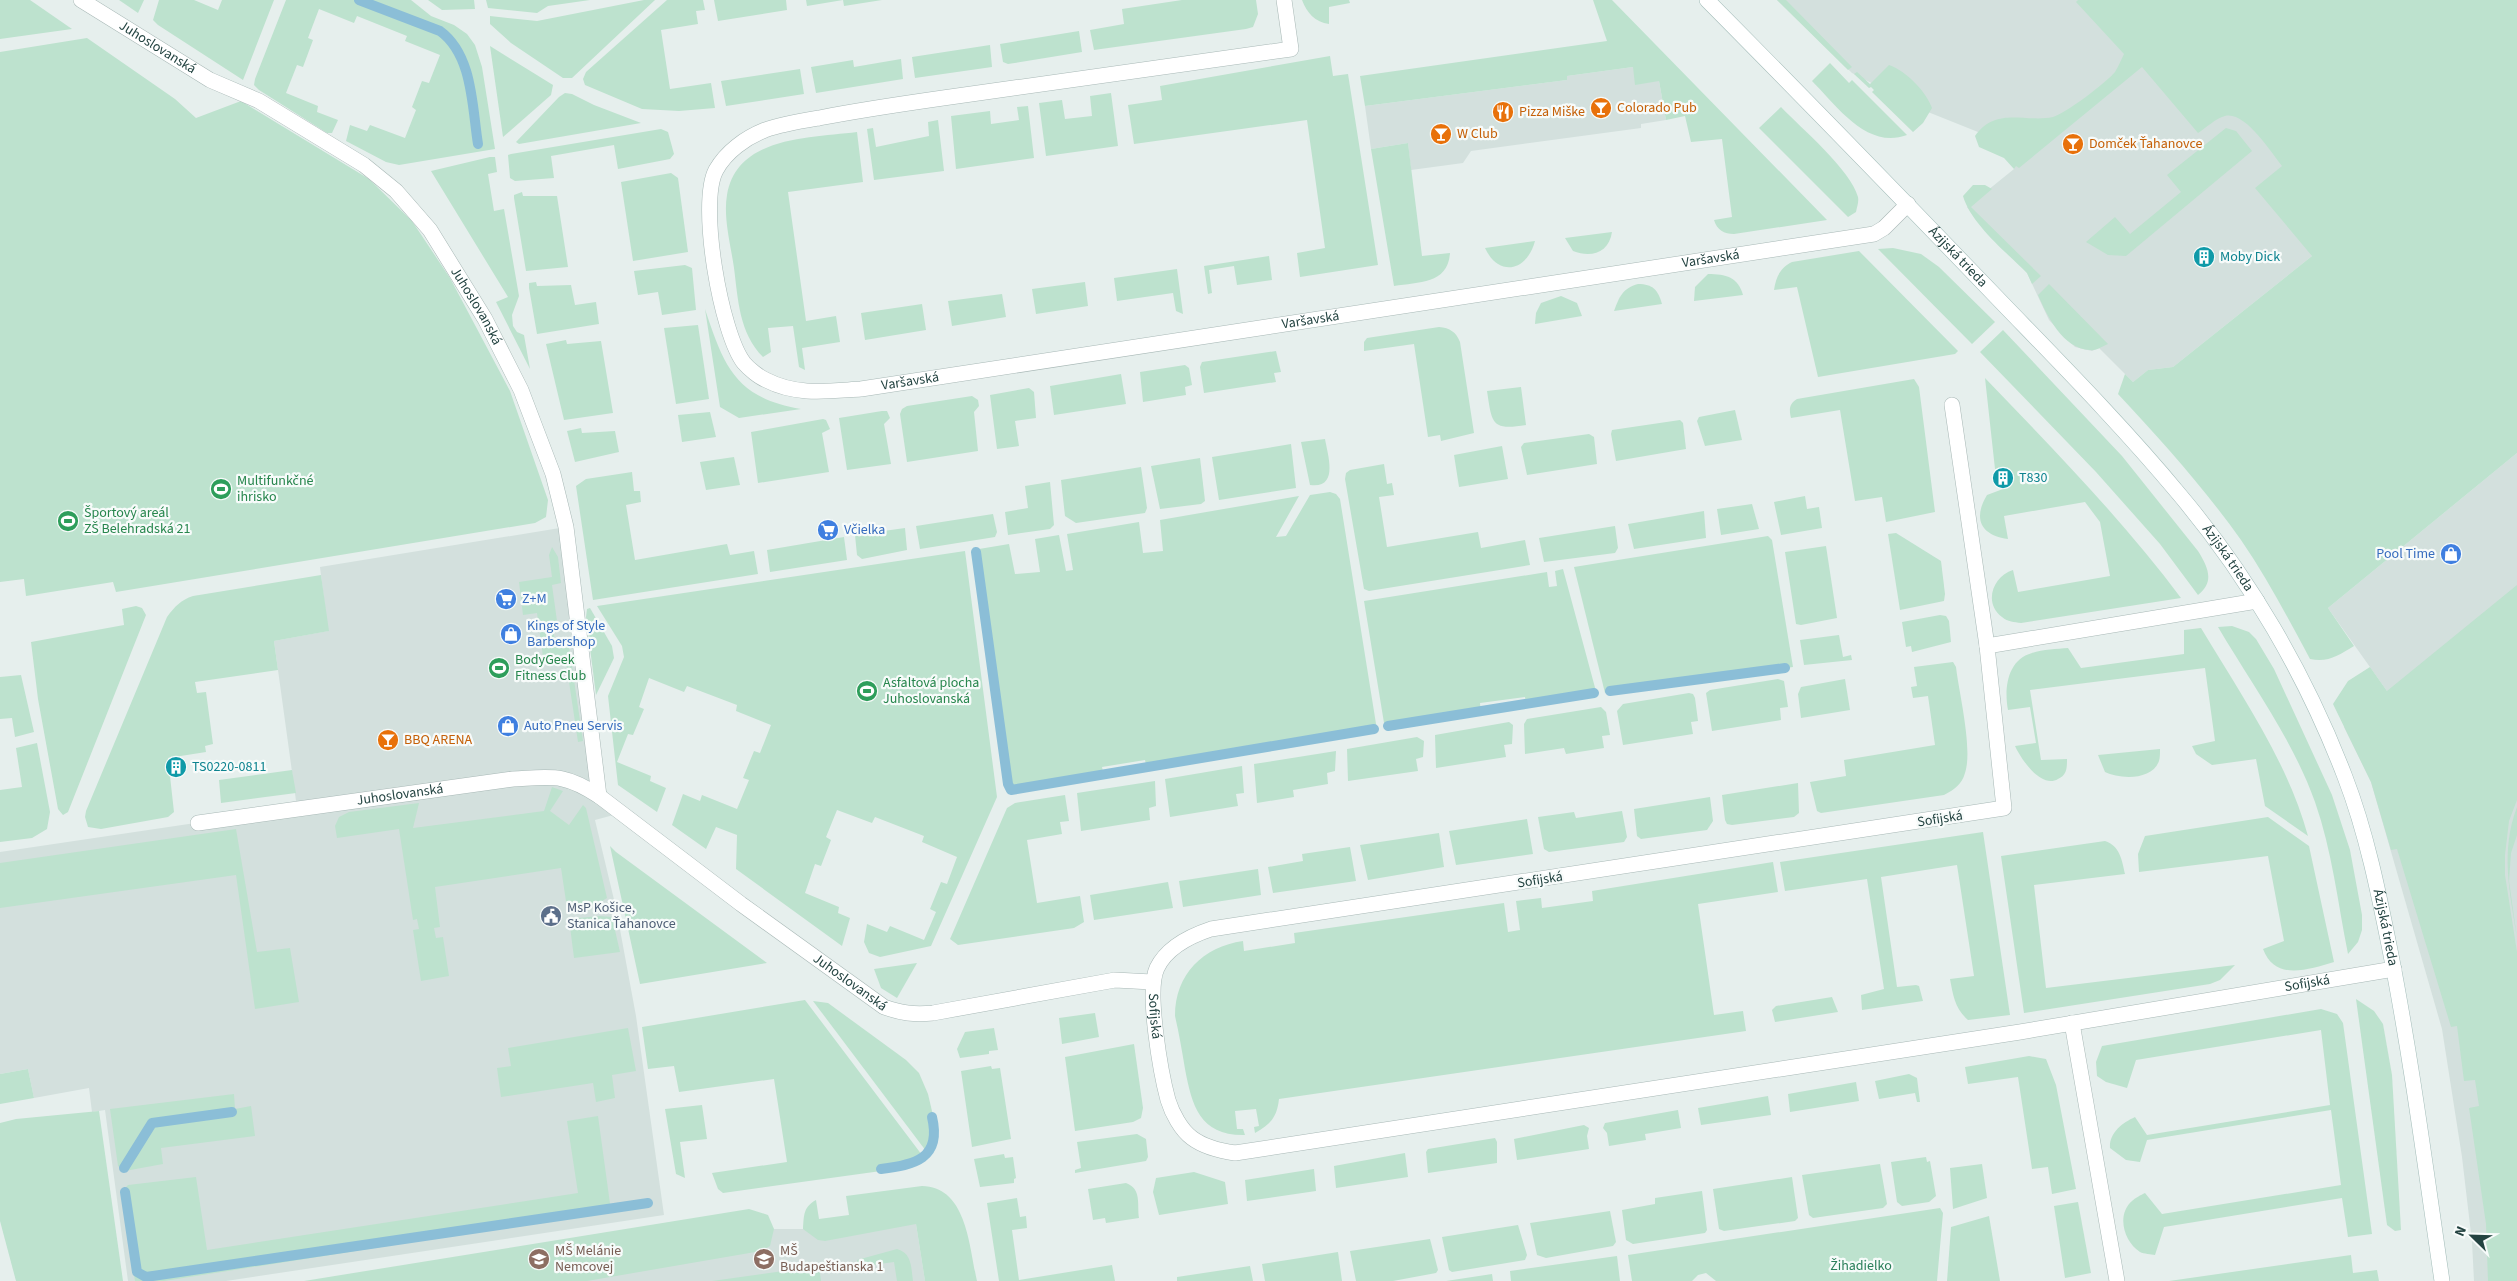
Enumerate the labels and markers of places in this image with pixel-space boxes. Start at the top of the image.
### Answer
bar icon: Colorado Pub [1589,96,1613,120]
place label: Colorado Pub [1617,98,1697,118]
restaurant icon: Pizza Miške [1491,100,1515,124]
place label: Pizza Miške [1519,102,1585,122]
bar icon: W Club [1429,122,1453,146]
place label: W Club [1457,124,1498,144]
bar icon: Domček Ťahanovce [2061,132,2085,156]
place label: Domček Ťahanovce [2089,134,2203,154]
building icon: Moby Dick [2192,245,2216,269]
place label: Moby Dick [2220,247,2280,267]
building icon: T830 [1991,466,2015,490]
place label: T830 [2019,468,2047,488]
place label: Multifunkčné ihrisko [237,471,314,507]
sports icon: Multifunkčné ihrisko [209,477,233,501]
place label: Športový areál ZŠ Belehradská 21 [84,503,191,539]
sports icon: Športový areál ZŠ Belehradská 21 [56,509,80,533]
supermarket icon: Včielka [816,518,840,542]
place label: Včielka [844,520,885,540]
shop icon: Pool Time [2439,542,2463,566]
place label: Pool Time [2376,544,2435,564]
supermarket icon: Z+M [494,587,518,611]
place label: Z+M [522,589,547,609]
place label: Kings of Style Barbershop [527,616,605,652]
shop icon: Kings of Style Barbershop [499,622,523,646]
place label: BodyGeek Fitness Club [515,650,586,686]
sports icon: BodyGeek Fitness Club [487,656,511,680]
place label: Asfaltová plocha Juhoslovanská [883,673,979,709]
sports icon: Asfaltová plocha Juhoslovanská [855,679,879,703]
shop icon: Auto Pneu Servis [496,714,520,738]
place label: Auto Pneu Servis [524,716,623,736]
bar icon: BBQ ARENA [376,728,400,752]
place label: BBQ ARENA [404,730,473,750]
building icon: TS0220-0811 [164,755,188,779]
place label: TS0220-0811 [192,757,266,777]
place label: MsP Košice, Stanica Ťahanovce [567,898,676,934]
public building icon: MsP Košice, Stanica Ťahanovce [539,904,563,928]
place label: MŠ Melánie Nemcovej [555,1241,621,1277]
place label: MŠ Budapeštianska 1 [780,1241,883,1277]
school or university icon: MŠ Melánie Nemcovej [527,1247,551,1271]
school or university icon: MŠ Budapeštianska 1 [752,1247,776,1271]

